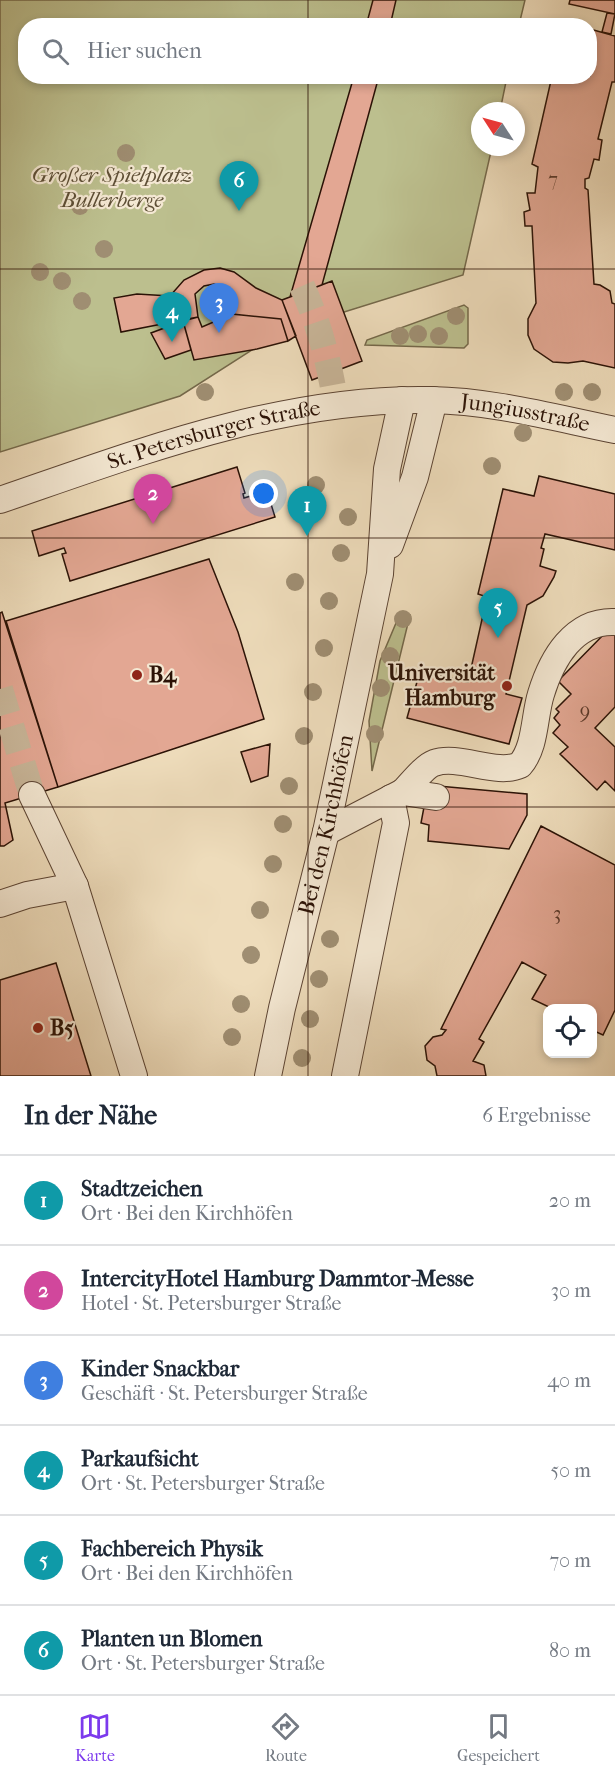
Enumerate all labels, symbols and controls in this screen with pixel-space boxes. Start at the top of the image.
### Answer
search box [18,18,597,84]
icon: search [39,35,72,68]
text: Hier suchen [87,38,202,64]
north arrow [471,102,525,156]
park label: Großer Spielplatz Bullerberge [32,162,192,213]
pin: 6 [220,162,258,211]
house number: 7 [548,168,558,191]
pin: 3 [200,284,238,333]
pin: 4 [152,292,192,342]
street label: Jungiusstraße [458,388,592,437]
street label: St. Petersburger Straße [104,395,322,475]
pin: 2 [134,474,172,524]
your location [249,479,278,508]
pin: 1 [288,486,326,536]
pin: 5 [478,588,518,638]
place label: Universität Hamburg [387,660,496,711]
place label: B4 [149,662,177,688]
marker: B4 [130,668,144,682]
marker: Universität Hamburg [500,679,514,693]
house number: 9 [580,700,590,723]
street label: Bei den Kirchhöfen [293,732,359,918]
house number: 3 [553,902,561,925]
map controls [543,1004,597,1058]
button: locate [543,1004,597,1058]
place label: B5 [50,1015,74,1041]
marker: B5 [31,1021,45,1035]
text: In der Nähe [24,1100,157,1131]
text: 6 Ergebnisse [482,1104,591,1127]
text: Stadtzeichen [81,1176,203,1202]
text: 1 [40,1189,47,1212]
text: 20 m [549,1189,591,1212]
text: Ort · Bei den Kirchhöfen [81,1202,293,1225]
text: IntercityHotel Hamburg Dammtor-Messe [81,1266,474,1292]
text: 2 [38,1279,49,1302]
text: 30 m [551,1279,591,1302]
text: Hotel · St. Petersburger Straße [81,1292,341,1315]
text: Kinder Snackbar [81,1356,239,1382]
text: 3 [39,1369,48,1392]
text: 40 m [547,1369,591,1392]
text: Geschäft · St. Petersburger Straße [81,1382,368,1405]
text: Parkaufsicht [81,1446,199,1472]
text: 4 [38,1459,49,1482]
text: 50 m [550,1459,591,1482]
text: Ort · St. Petersburger Straße [81,1472,325,1495]
text: Fachbereich Physik [81,1536,263,1562]
text: 5 [39,1549,48,1572]
text: 70 m [549,1549,591,1572]
text: Ort · Bei den Kirchhöfen [81,1562,293,1585]
text: Planten un Blomen [81,1626,262,1652]
text: 6 [38,1639,49,1662]
text: 80 m [549,1639,591,1662]
text: Ort · St. Petersburger Straße [81,1652,325,1675]
tab: Karte [75,1710,115,1765]
tab: Route [265,1710,307,1765]
tab: Gespeichert [457,1710,540,1765]

